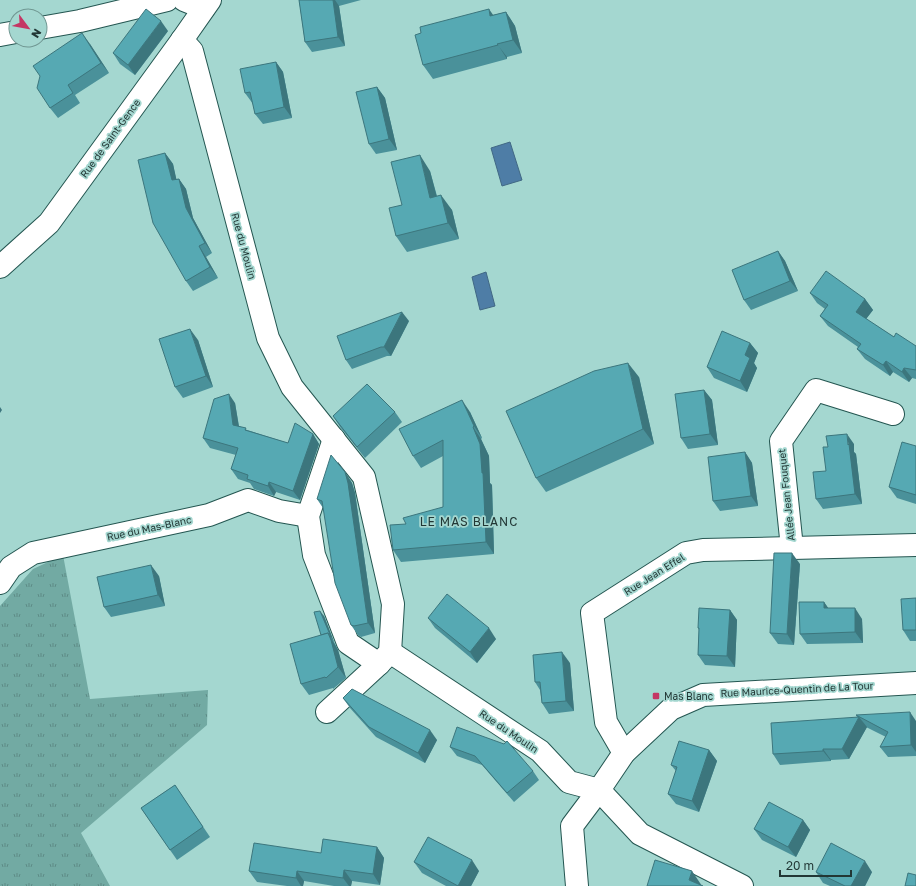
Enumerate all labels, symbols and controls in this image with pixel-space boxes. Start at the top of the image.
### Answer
north arrow [8,8,48,48]
text: N [29,27,45,41]
street label: Rue de Saint-Gence [78,96,143,180]
street label: Rue du Moulin [229,211,259,281]
street label: Allée Jean Fouquet [775,448,797,542]
street label: Rue du Mas-Blanc [106,513,193,543]
district label: LE MAS BLANC [420,514,518,529]
street label: Rue Jean Effel [622,551,686,597]
street label: Rue Maurice-Quentin de La Tour [720,679,874,699]
place label: Mas Blanc [664,690,714,702]
marker: Mas Blanc [651,691,661,701]
street label: Rue du Moulin [477,707,541,755]
scale bar [780,852,851,878]
text: 20 m [786,858,814,873]

